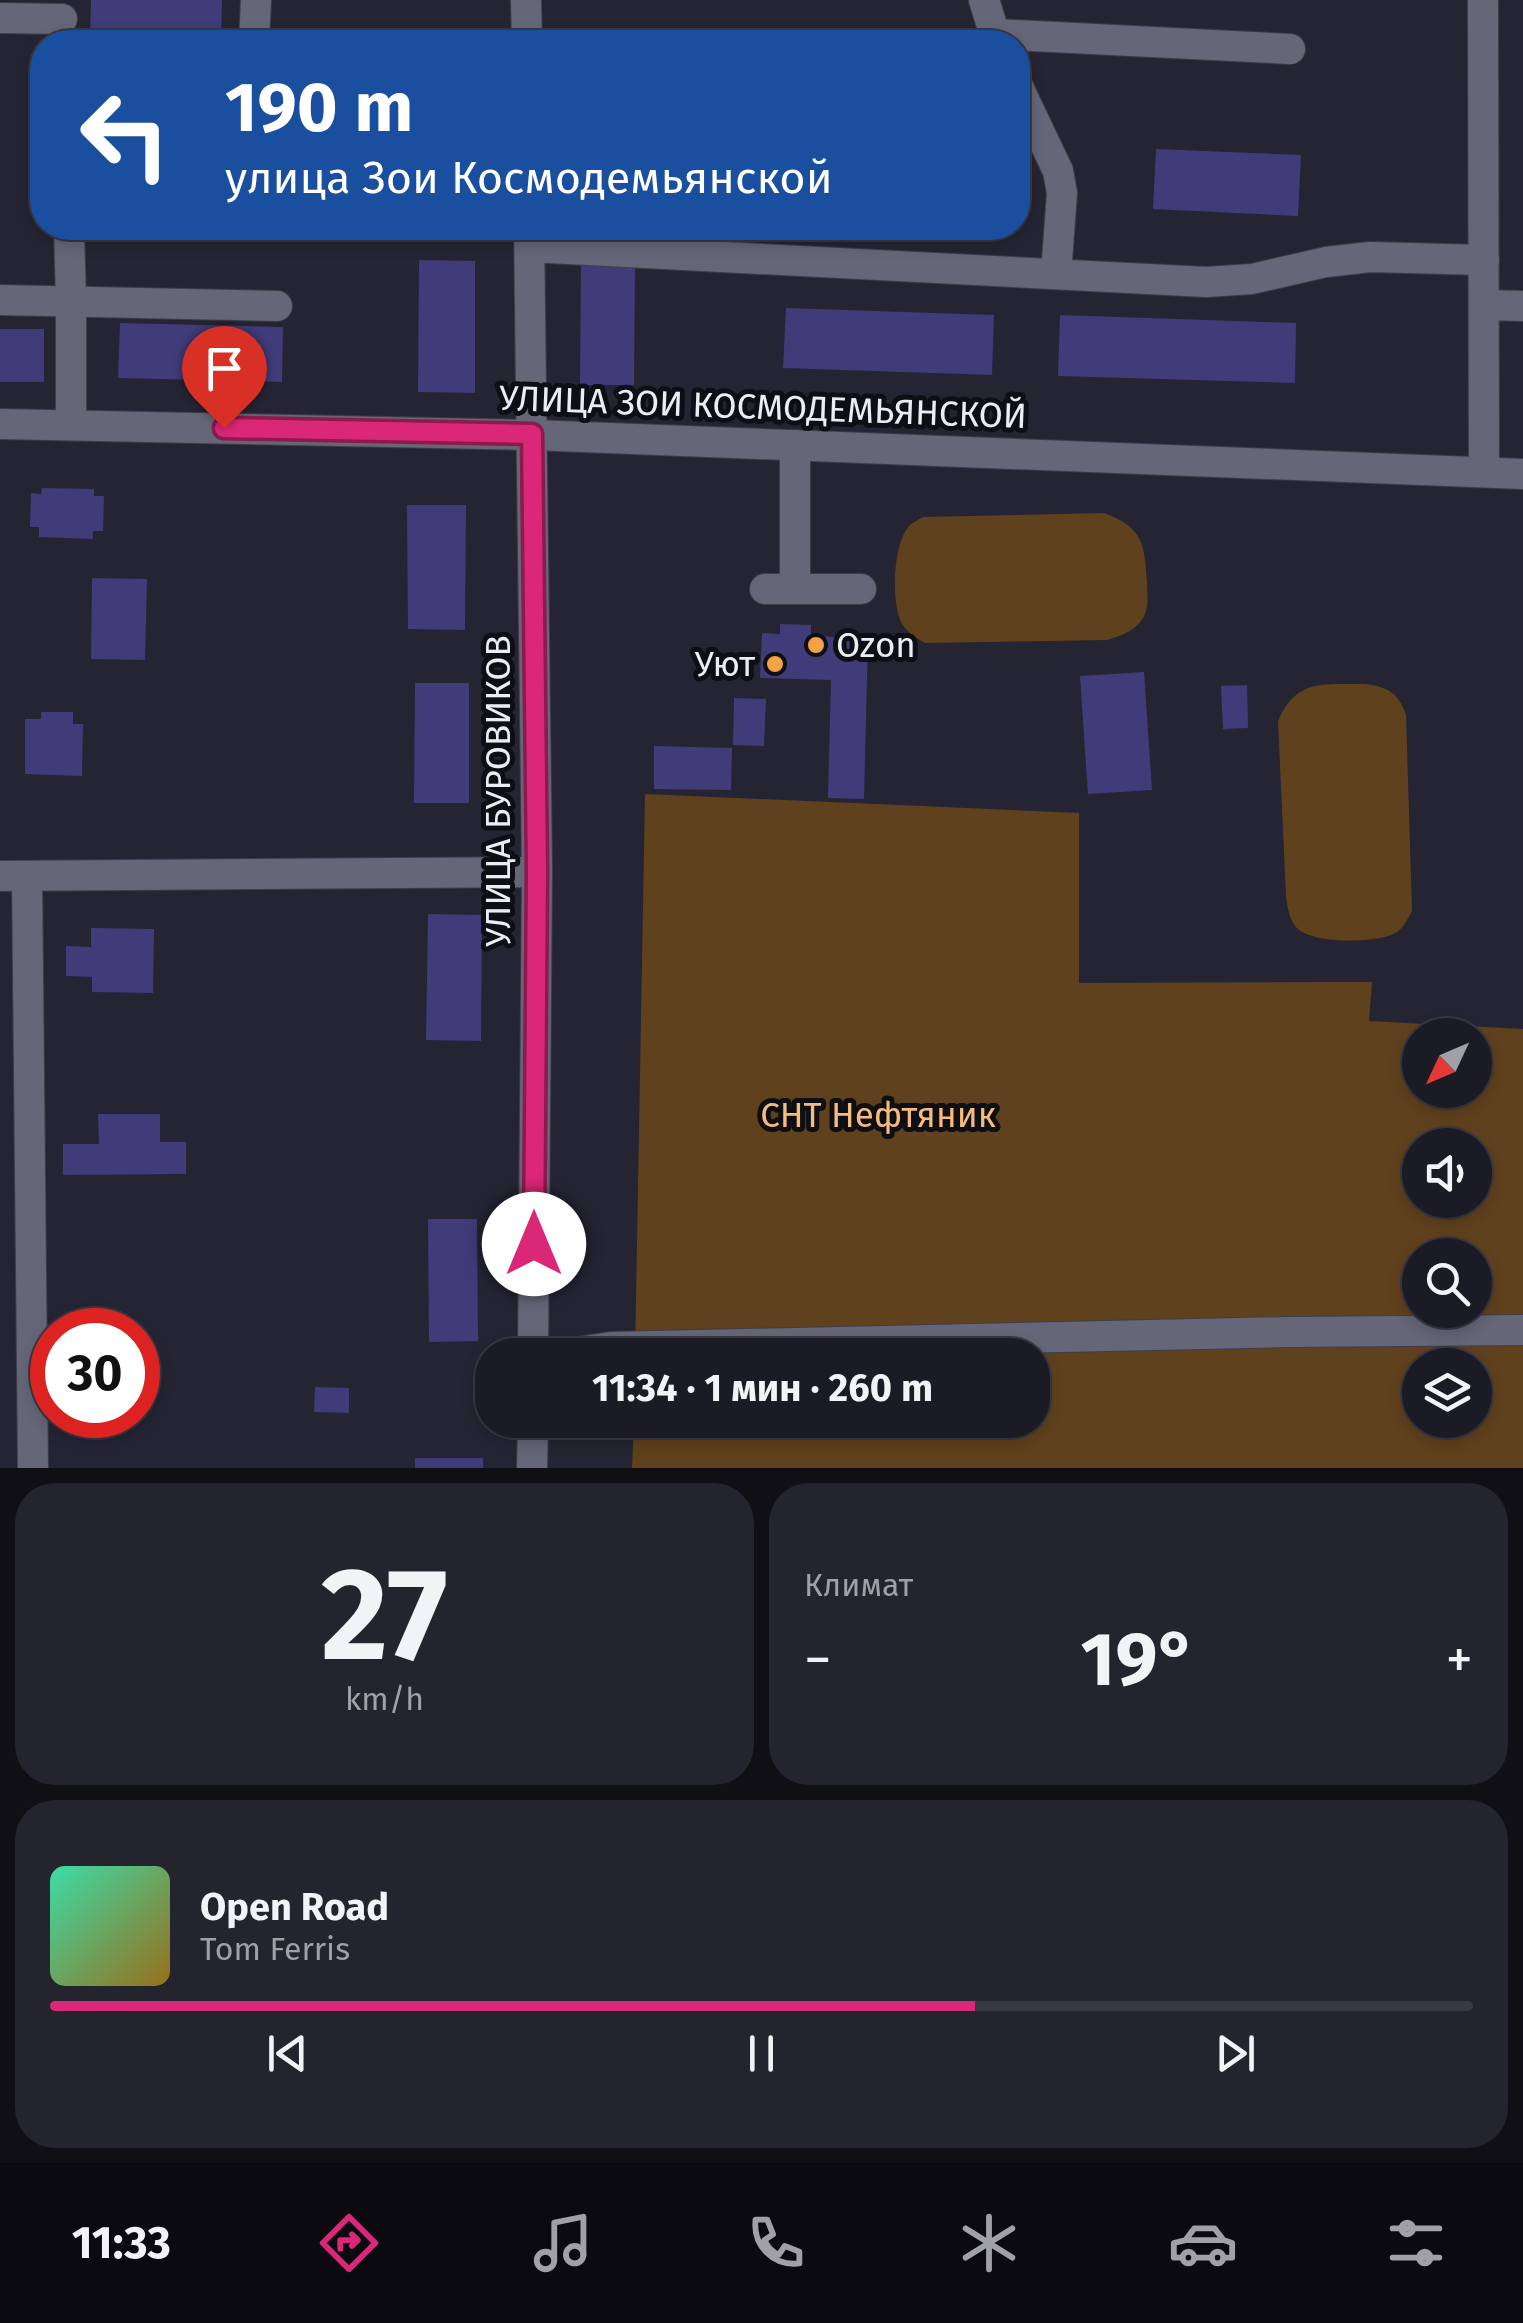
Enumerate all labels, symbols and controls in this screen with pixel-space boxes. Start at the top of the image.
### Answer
text: 190 m [225,66,413,150]
icon: left [60,70,190,200]
text: улица Зои Космодемьянской [225,151,833,205]
pin [182,326,267,429]
icon: arrive [197,341,252,396]
street label: УЛИЦА ЗОИ КОСМОДЕМЬЯНСКОЙ [498,377,1028,437]
place label: Ozon [836,624,916,666]
marker: Ozon [805,634,827,656]
street label: УЛИЦА БУРОВИКОВ [477,635,519,947]
place label: Уют [695,643,755,685]
marker: Уют [764,653,786,675]
north arrow [1402,1018,1492,1108]
map controls [1402,1018,1492,1438]
park label: СНТ Нефтяник [760,1094,996,1136]
button: sound [1402,1128,1492,1218]
position arrow [482,1192,586,1296]
button: search [1402,1238,1492,1328]
speed limit sign: 30 [30,1308,160,1438]
button: layers [1402,1348,1492,1438]
text: 11:34 · 1 мин · 260 m [592,1365,933,1411]
text: 27 [321,1537,448,1693]
text: Климат [804,1566,913,1604]
text: 19° [1081,1615,1196,1705]
text: − [804,1627,832,1693]
text: + [1446,1627,1473,1693]
text: km/h [345,1680,424,1718]
text: Open Road [200,1884,389,1930]
text: Tom Ferris [200,1930,350,1968]
icon: previous [260,2026,315,2081]
icon: pause [734,2026,789,2081]
icon: next [1208,2026,1263,2081]
icon: directions [314,2208,384,2278]
icon: music [528,2208,598,2278]
icon: phone [741,2208,811,2278]
icon: climate [954,2208,1024,2278]
icon: car [1168,2208,1238,2278]
icon: filters [1381,2208,1451,2278]
text: 11:33 [72,2216,171,2270]

